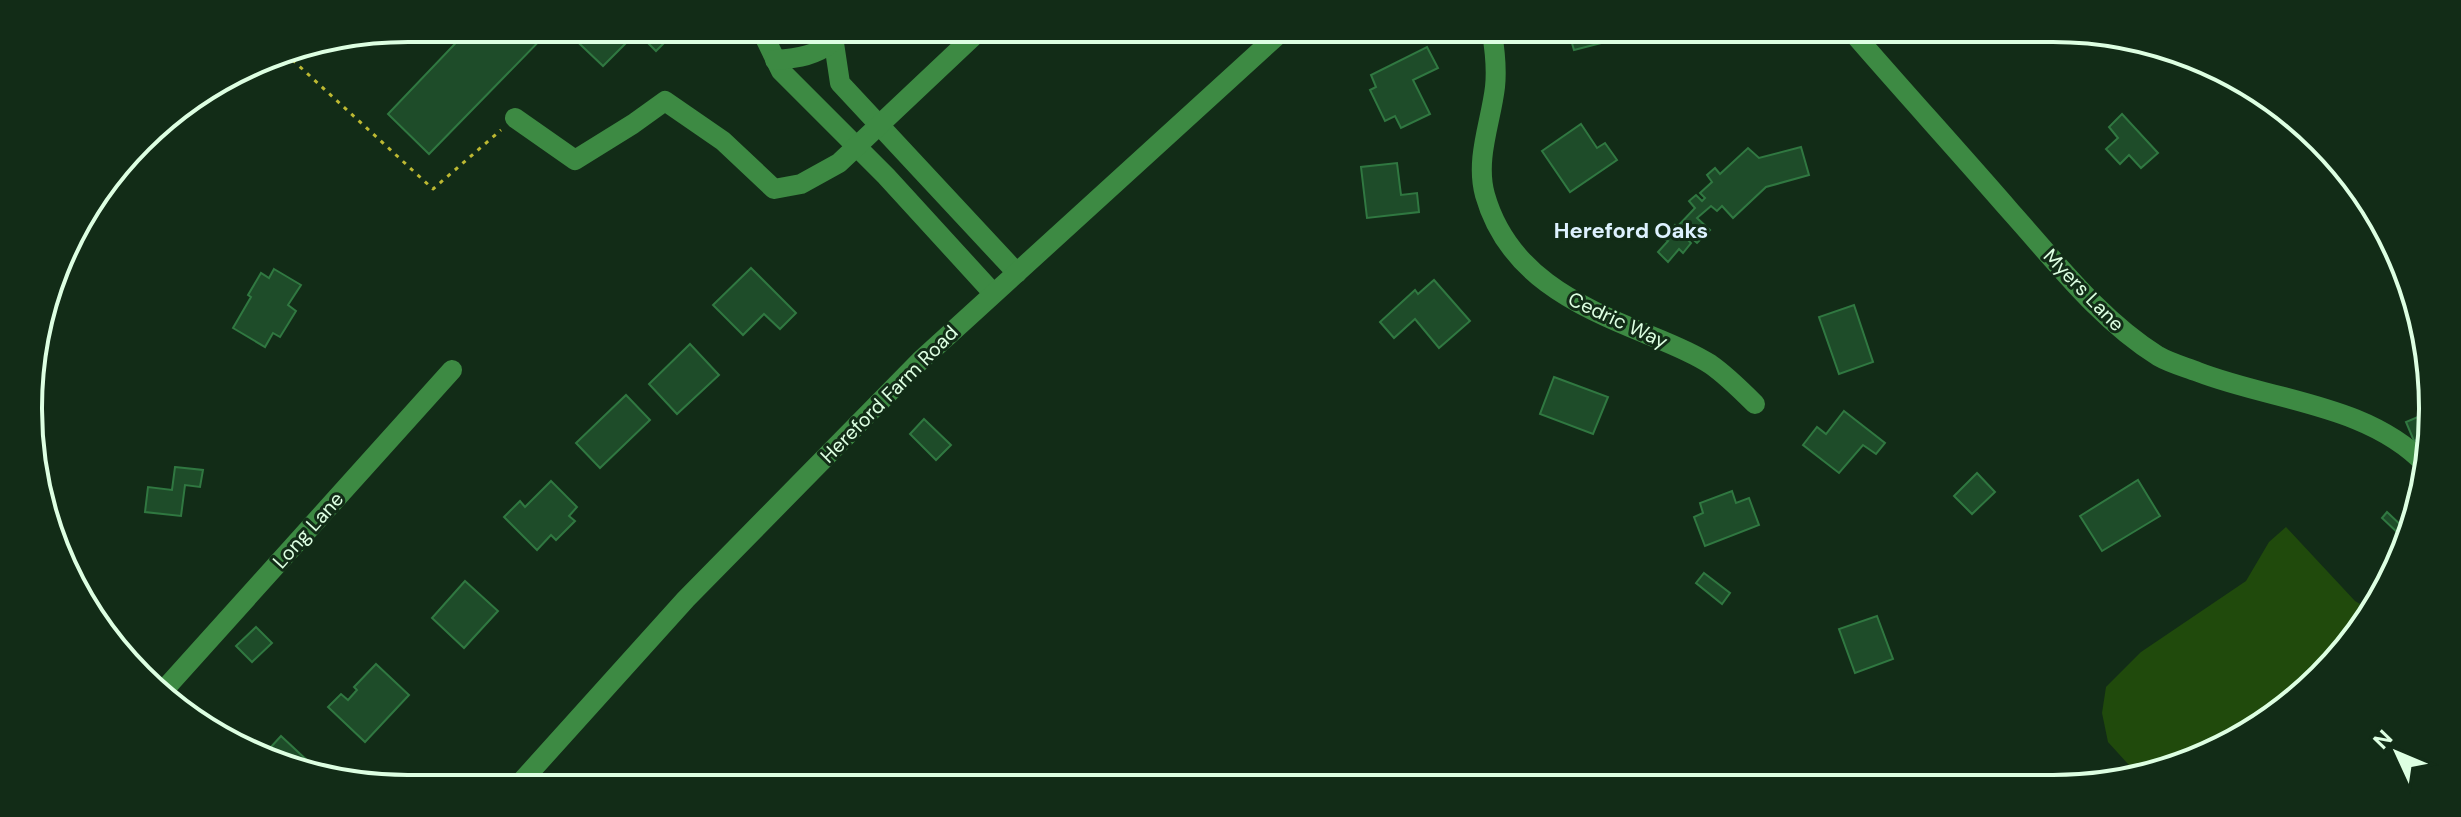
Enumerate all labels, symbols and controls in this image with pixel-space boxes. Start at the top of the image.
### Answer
district label: Hereford Oaks [1554,216,1708,245]
street label: Myers Lane [2038,243,2130,337]
street label: Cedric Way [1564,286,1672,354]
street label: Hereford Farm Road [815,320,963,468]
street label: Long Lane [267,486,349,574]
north arrow [2357,713,2437,793]
text: N [2367,724,2399,755]

